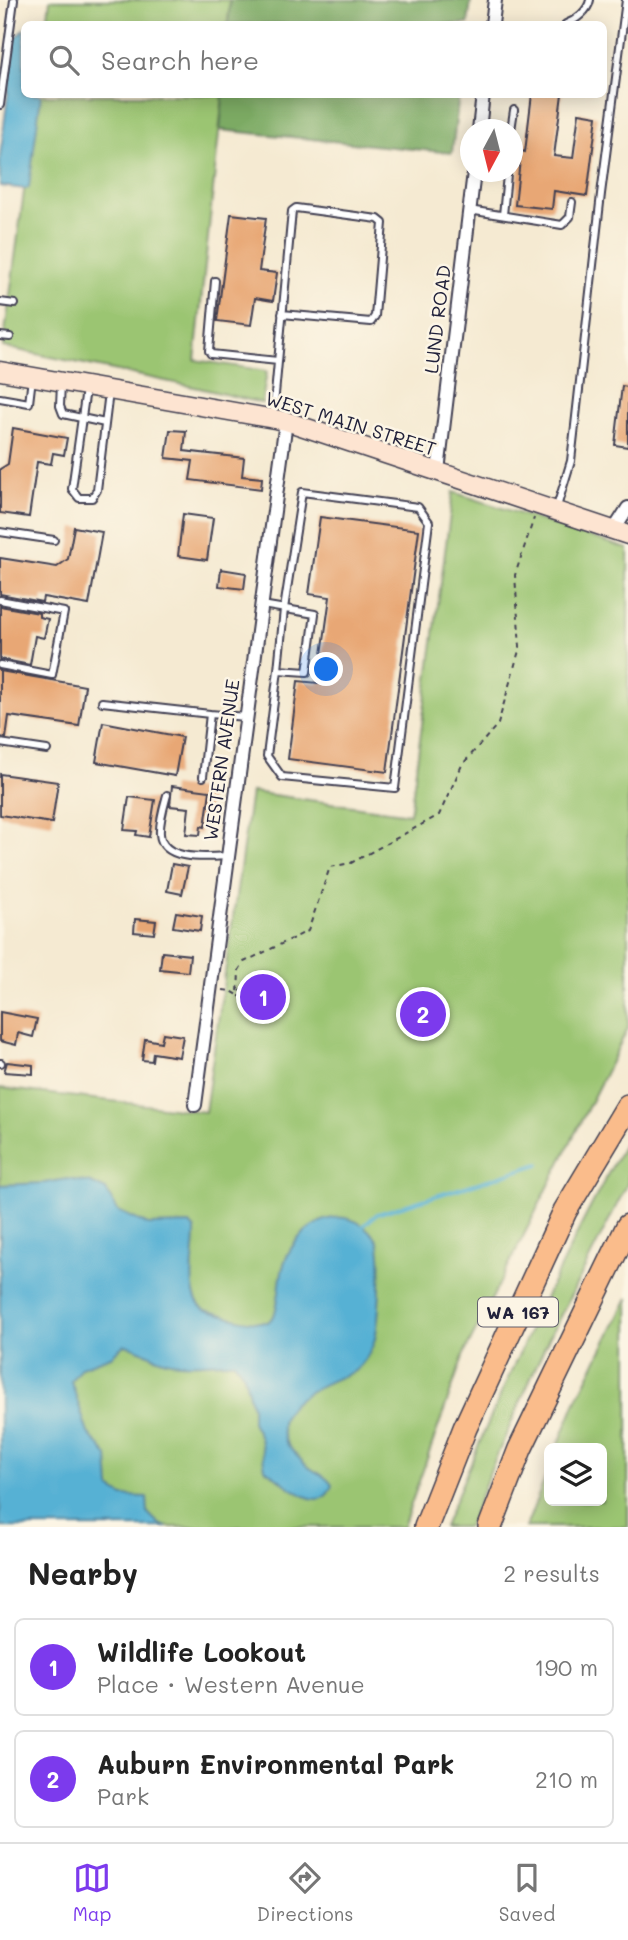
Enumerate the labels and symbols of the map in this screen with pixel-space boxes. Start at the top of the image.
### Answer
north arrow [460,119,523,182]
street label: LUND ROAD [418,263,456,375]
street label: WEST MAIN STREET [262,385,440,461]
your location [309,652,343,686]
street label: WESTERN AVENUE [197,677,245,842]
pin: 1 [240,971,286,1023]
pin: 2 [400,988,446,1040]
road number: WA 167 [478,1297,558,1326]

